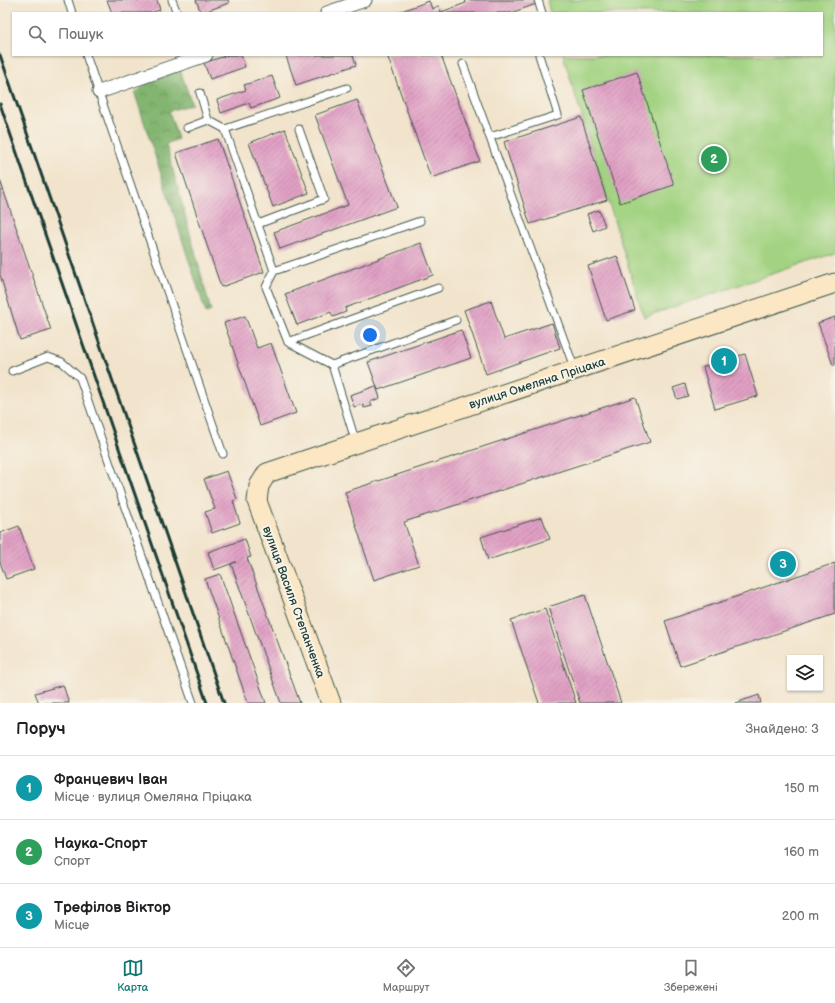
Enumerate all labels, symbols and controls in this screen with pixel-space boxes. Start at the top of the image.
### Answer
search box [12,12,823,56]
icon: search [26,23,48,45]
text: Пошук [58,25,104,44]
pin: 2 [701,144,727,174]
your location [360,325,380,345]
pin: 1 [711,346,737,376]
street label: вулиця Омеляна Пріцака [467,354,607,413]
street label: вулиця Василя Степанченка [259,524,328,680]
pin: 3 [770,549,796,579]
map controls [787,655,823,691]
button: layers [787,655,823,691]
text: Поруч [16,719,66,739]
text: Знайдено: 3 [745,721,819,737]
text: Францевич Іван [54,770,168,789]
text: 1 [26,780,32,796]
text: 150 m [785,780,819,796]
text: Місце · вулиця Омеляна Пріцака [54,789,252,805]
text: Наука-Спорт [54,834,147,853]
text: 2 [25,844,33,860]
text: 160 m [784,844,819,860]
text: Спорт [54,853,90,869]
text: Трефілов Віктор [54,898,171,917]
text: 3 [25,908,33,924]
text: 200 m [782,908,819,924]
text: Місце [54,917,89,933]
tab: Карта [117,957,148,994]
tab: Маршрут [383,957,430,994]
tab: Збережені [664,957,718,994]

